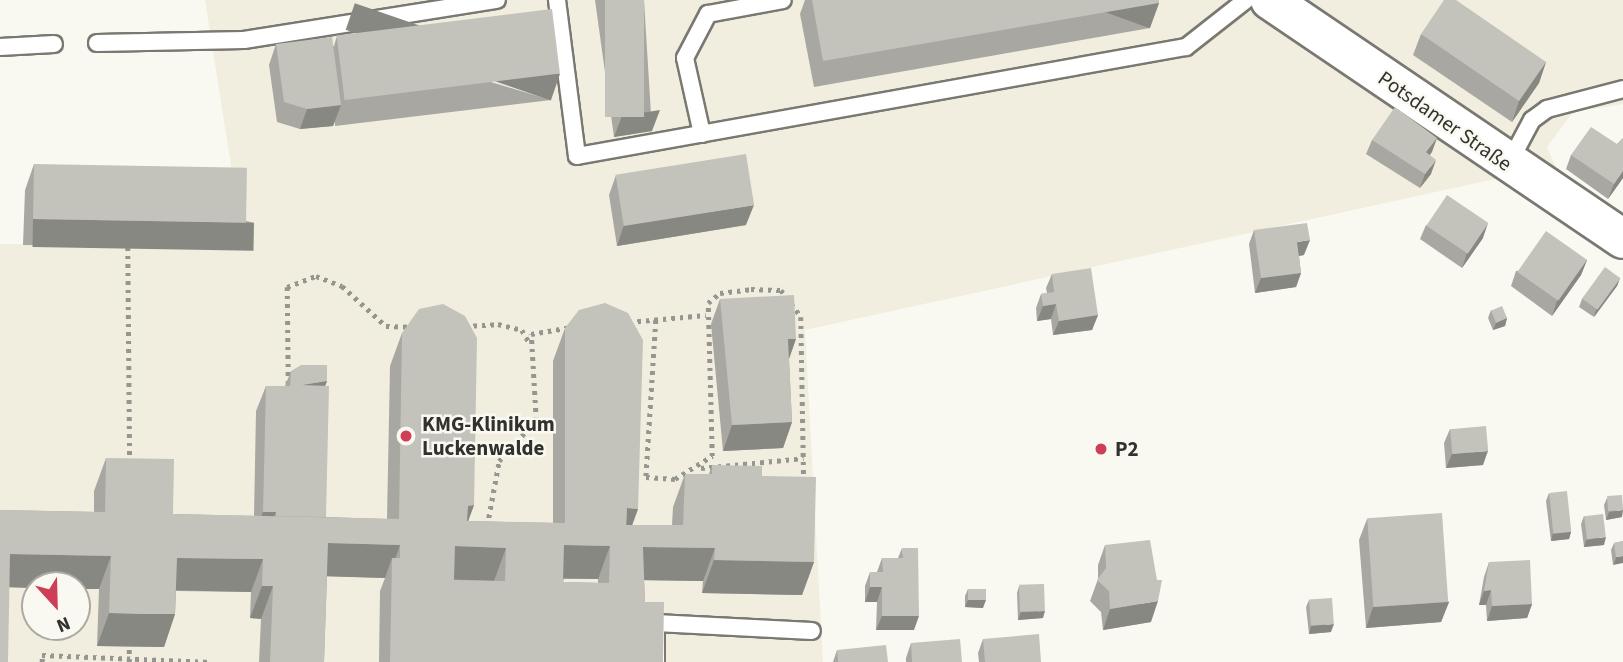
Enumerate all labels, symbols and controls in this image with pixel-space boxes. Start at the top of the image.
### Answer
street label: Potsdamer Straße [1373,66,1517,176]
place label: KMG-Klinikum Luckenwalde [422,411,555,461]
marker: KMG-Klinikum Luckenwalde [396,426,416,446]
place label: P2 [1115,436,1139,462]
marker: P2 [1093,441,1109,457]
north arrow [21,571,91,641]
text: N [52,609,74,639]

